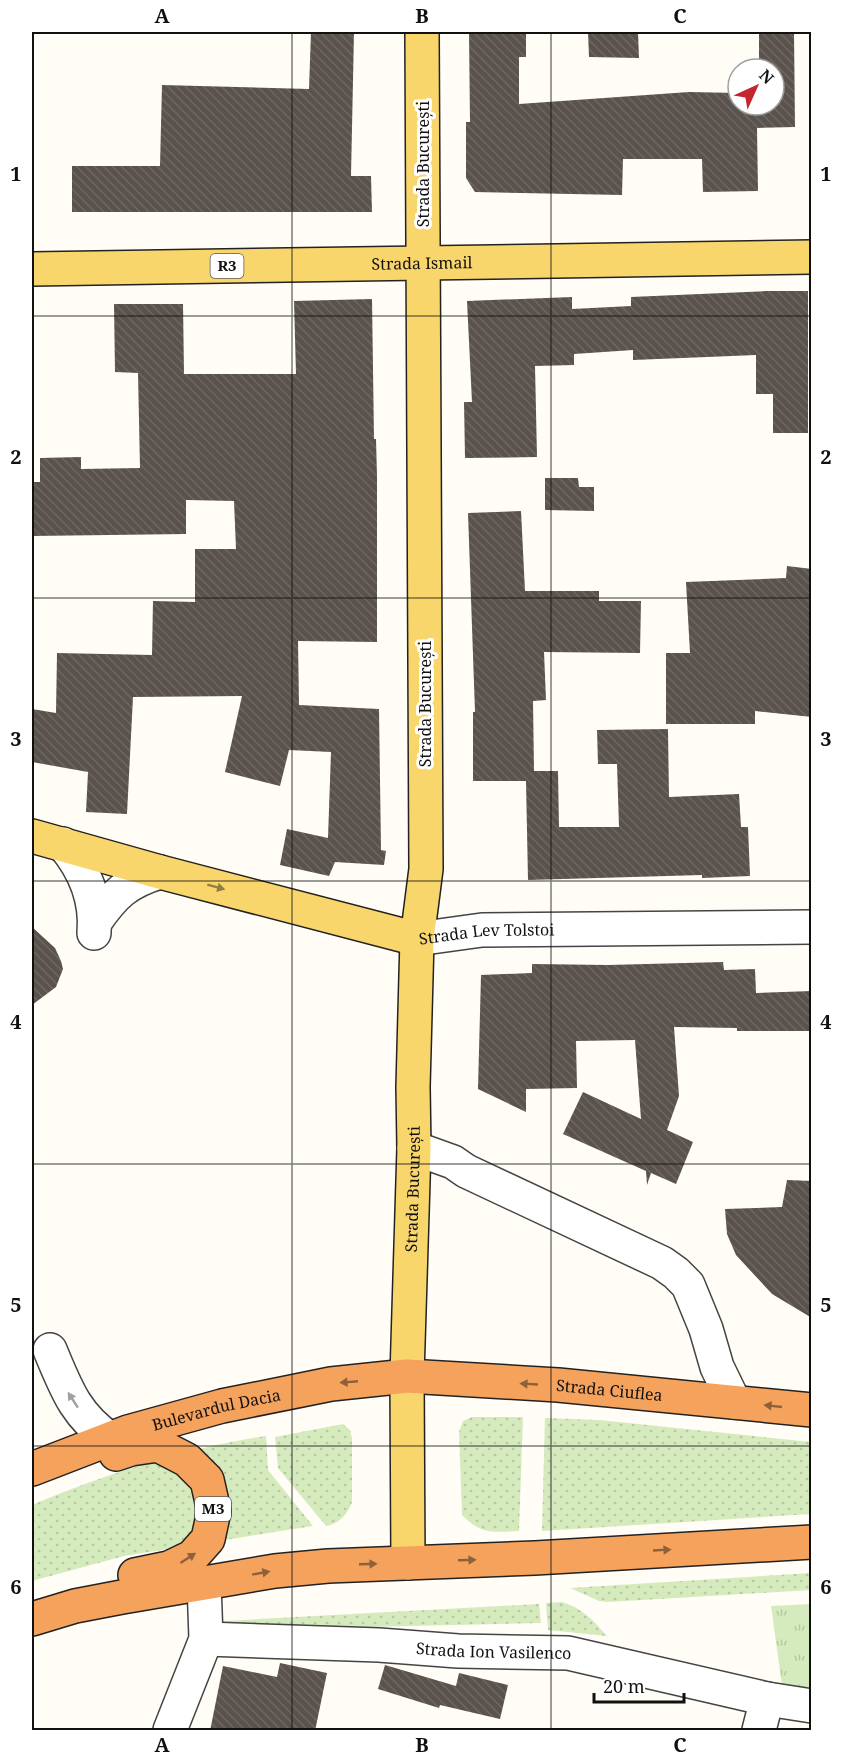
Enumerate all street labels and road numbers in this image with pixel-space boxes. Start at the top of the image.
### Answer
street label: Strada București [412,101,434,227]
street label: Strada Ismail [371,251,473,275]
road number: R3 [210,254,244,278]
street label: Strada București [414,641,436,767]
street label: Strada Lev Tolstoi [417,918,554,950]
street label: Strada București [400,1126,425,1253]
street label: Strada Ciuflea [555,1374,664,1406]
street label: Bulevardul Dacia [149,1383,282,1436]
road number: M3 [195,1497,231,1521]
street label: Strada Ion Vasilenco [415,1637,572,1664]

